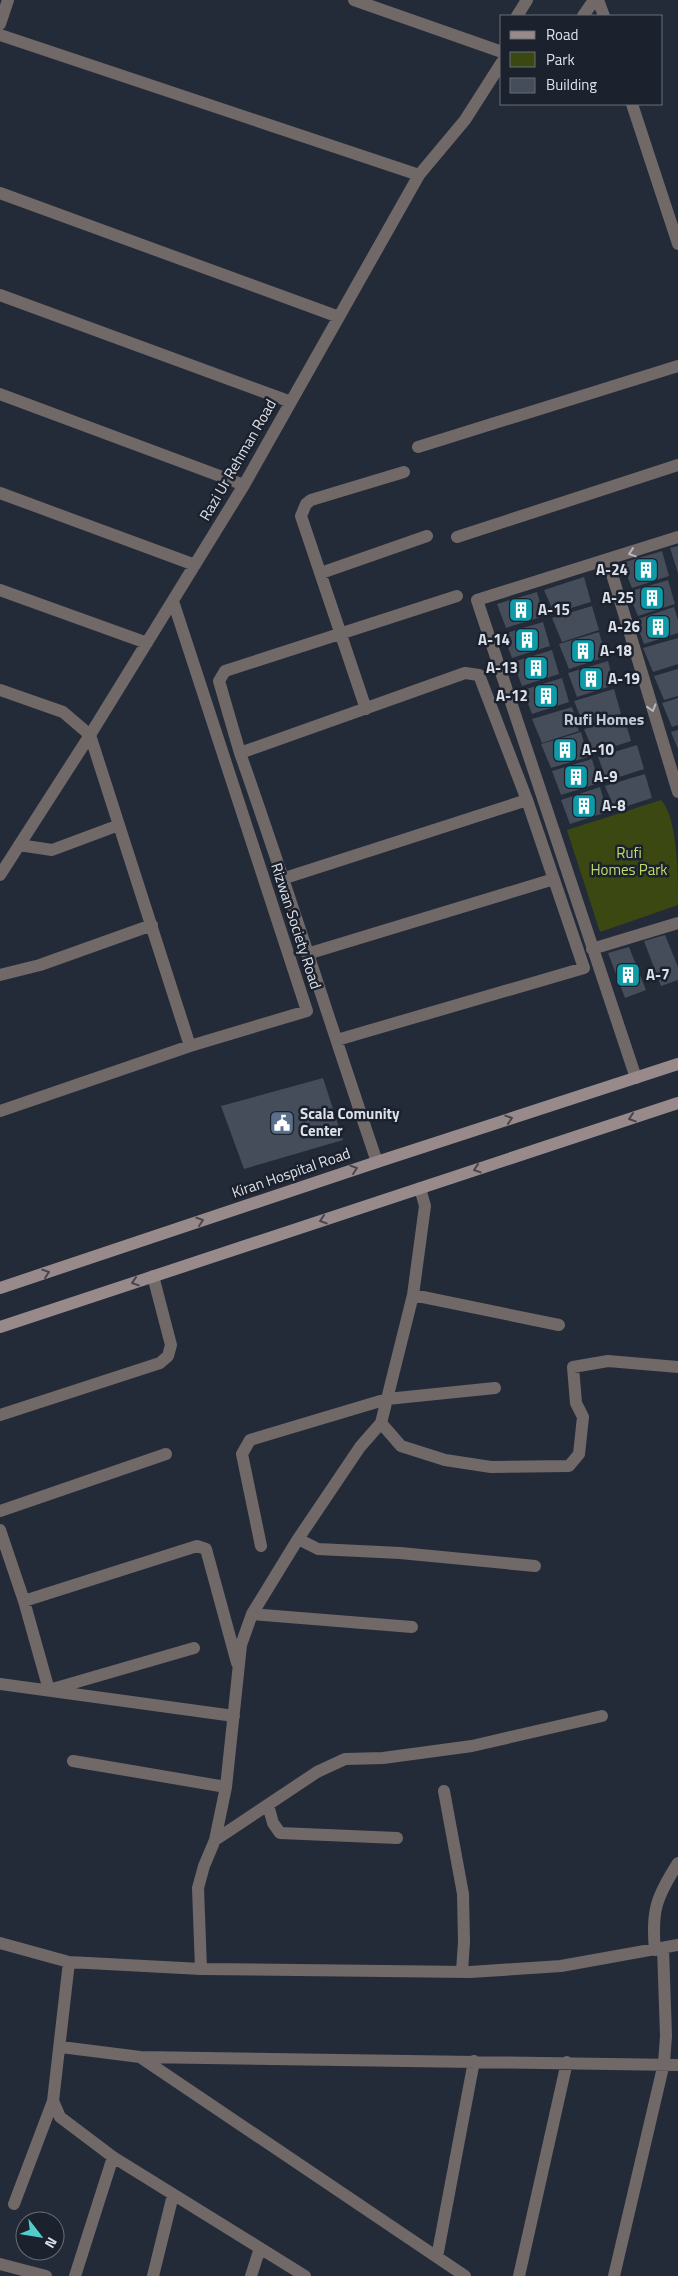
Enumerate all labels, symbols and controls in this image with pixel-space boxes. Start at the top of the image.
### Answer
legend [500,15,663,105]
text: Road [546,23,578,46]
text: Park [546,48,575,71]
text: Building [546,73,597,96]
street label: Razi Ur Rehman Road [193,395,282,525]
one-way arrow [628,547,636,557]
building icon: A-24 [633,557,659,583]
place label: A-24 [596,558,628,581]
building icon: A-25 [639,585,665,611]
place label: A-25 [602,586,634,609]
building icon: A-15 [508,597,534,623]
place label: A-15 [538,598,570,621]
building icon: A-26 [645,614,671,640]
place label: A-26 [608,615,640,638]
building icon: A-14 [514,627,540,653]
place label: A-14 [478,628,510,651]
building icon: A-18 [570,638,596,664]
place label: A-18 [600,639,632,662]
building icon: A-13 [523,655,549,681]
place label: A-13 [486,656,518,679]
building icon: A-19 [578,666,604,692]
place label: A-19 [608,667,640,690]
building icon: A-12 [533,683,559,709]
place label: A-12 [496,684,528,707]
one-way arrow [647,703,657,711]
district label: Rufi Homes [564,707,644,731]
building icon: A-10 [552,737,578,763]
place label: A-10 [582,738,615,761]
building icon: A-9 [563,764,589,790]
place label: A-9 [594,765,618,788]
building icon: A-8 [571,793,597,819]
place label: A-8 [602,794,626,817]
park label: Rufi Homes Park [590,841,668,881]
street label: Rizwan Society Road [265,860,328,992]
building icon: A-7 [615,962,641,988]
place label: A-7 [646,963,670,986]
place label: Scala Comunity Center [300,1102,400,1142]
public building icon: Scala Comunity Center [269,1110,295,1136]
one-way arrow [628,1112,636,1122]
one-way arrow [504,1115,512,1125]
street label: Kiran Hospital Road [228,1141,353,1204]
one-way arrow [474,1163,482,1173]
one-way arrow [349,1165,358,1175]
one-way arrow [319,1214,328,1224]
one-way arrow [195,1217,204,1227]
one-way arrow [41,1269,50,1279]
one-way arrow [132,1276,140,1286]
north arrow [15,2211,65,2261]
text: N [40,2233,63,2253]

